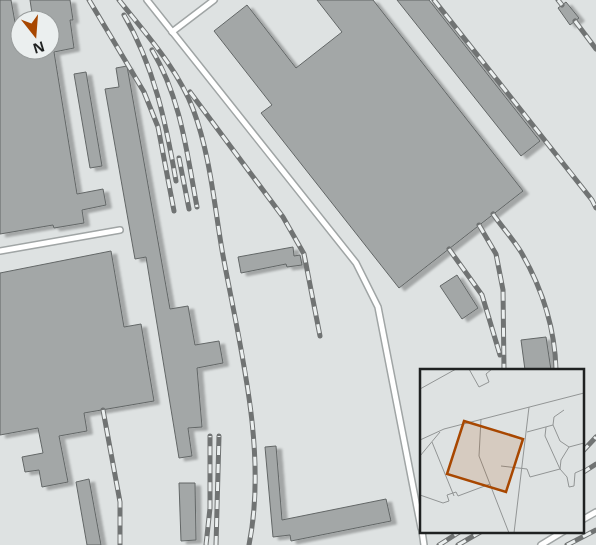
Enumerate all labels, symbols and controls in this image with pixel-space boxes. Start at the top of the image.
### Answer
north arrow [10,10,60,60]
text: N [31,37,47,59]
inset map [420,369,584,532]

